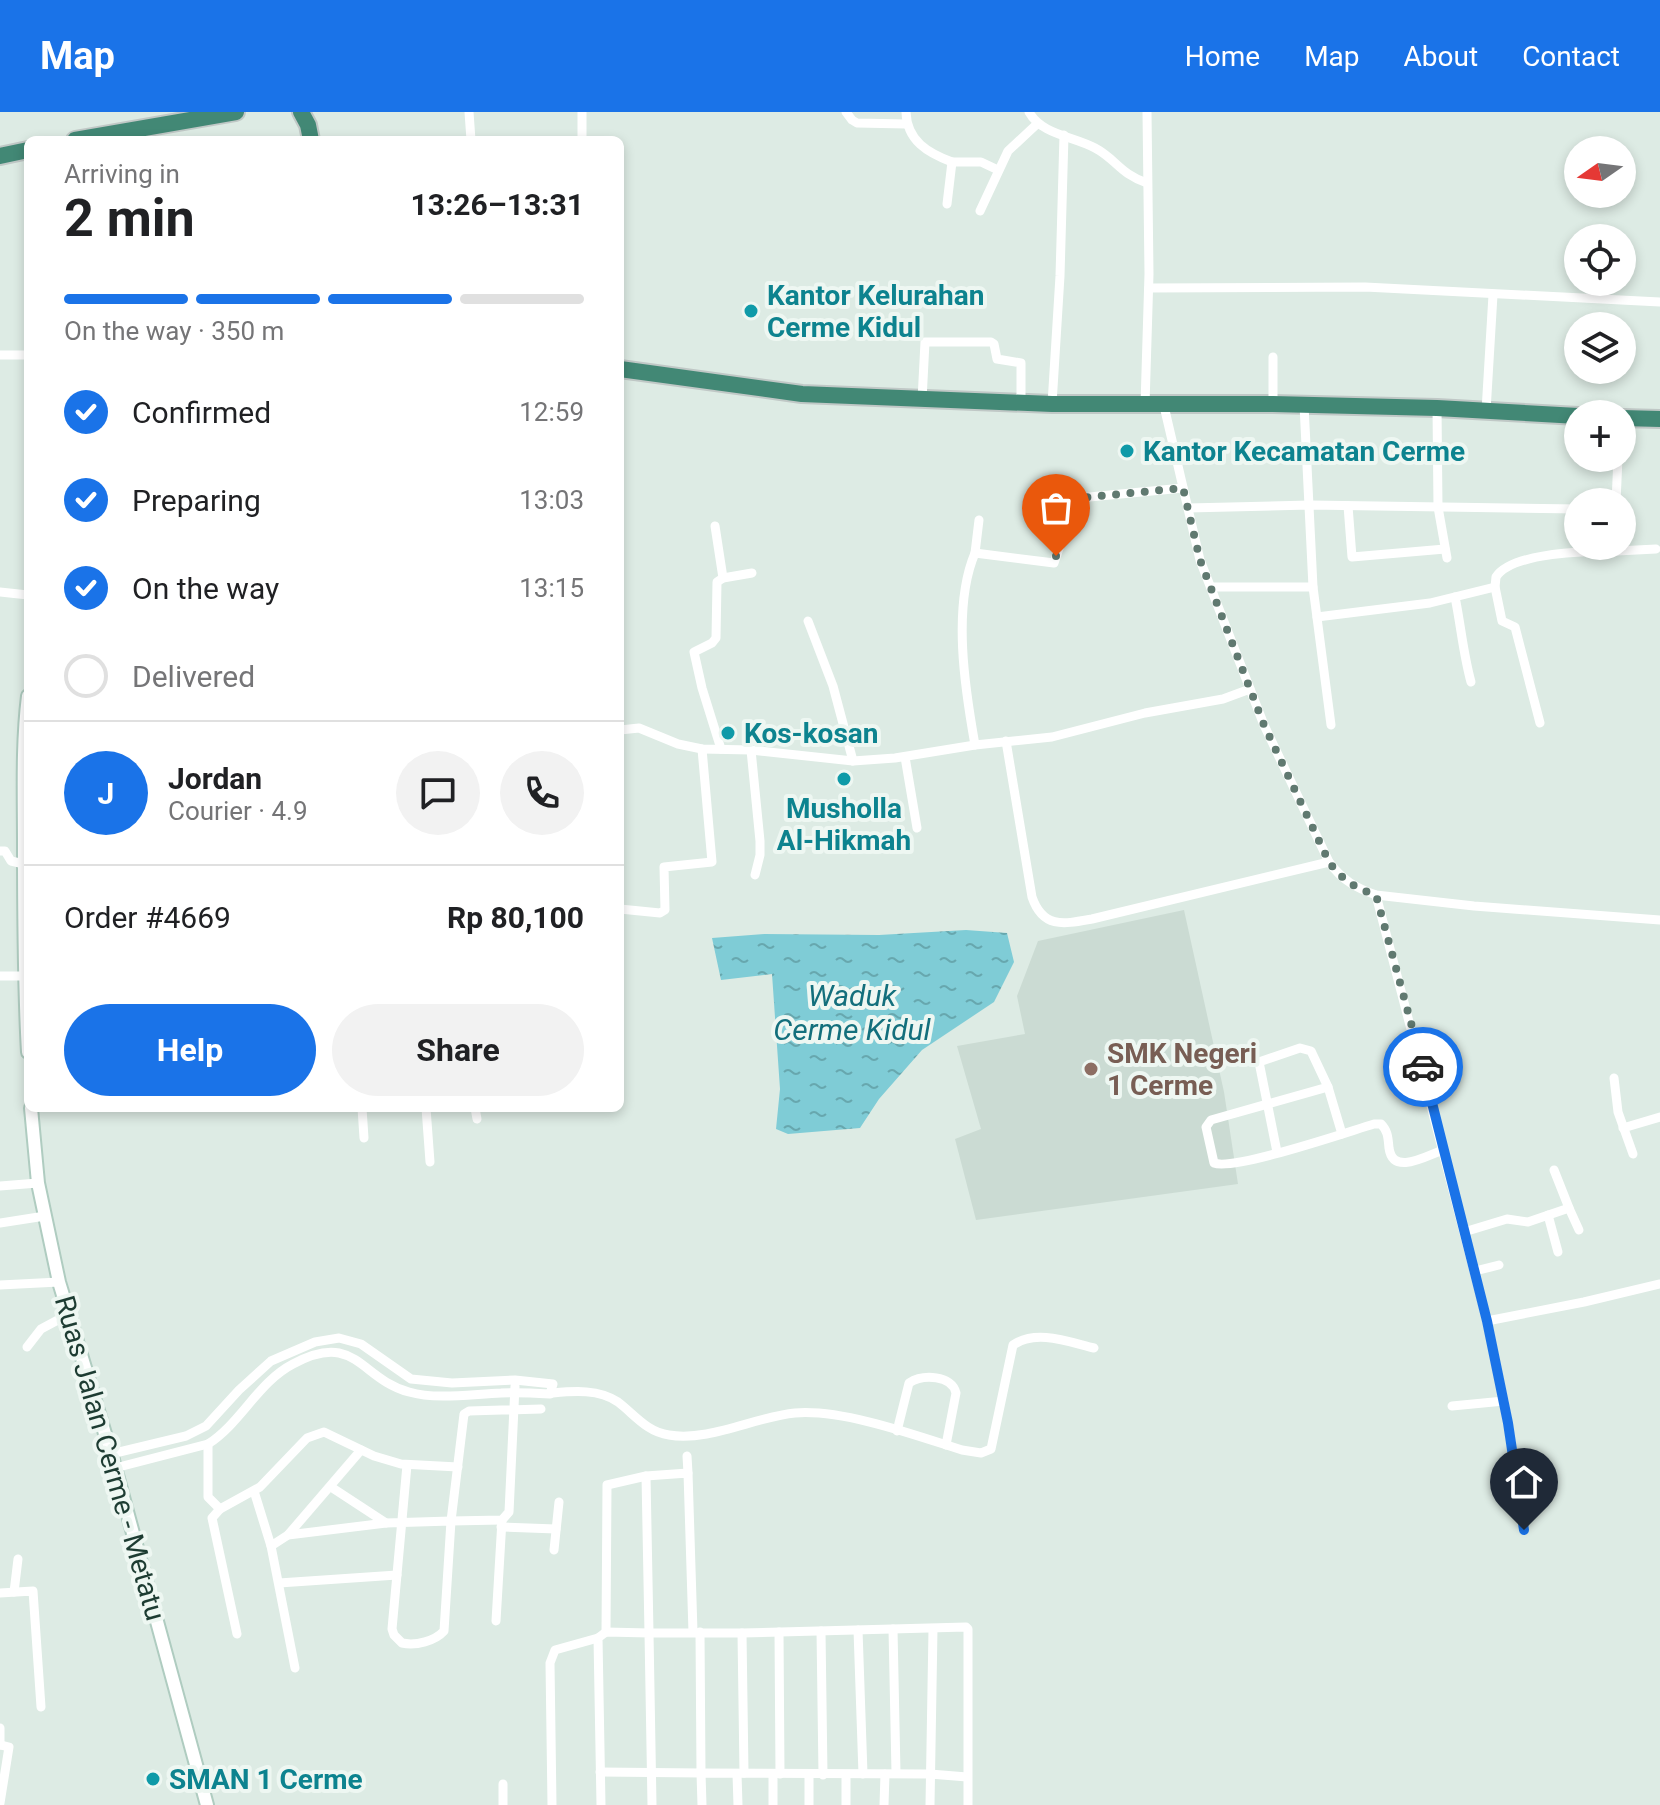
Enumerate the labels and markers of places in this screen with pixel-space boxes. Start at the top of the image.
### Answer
place label: Kantor Kelurahan Cerme Kidul [767,279,984,344]
marker: Kantor Kelurahan Cerme Kidul [742,302,760,320]
place label: Kantor Kecamatan Cerme [1143,435,1465,468]
marker: Kantor Kecamatan Cerme [1118,442,1136,460]
pin [1022,474,1090,556]
place label: Kos-kosan [744,717,878,750]
marker: Kos-kosan [719,724,737,742]
marker: Musholla Al-Hikmah [835,770,853,788]
place label: Musholla Al-Hikmah [777,792,911,857]
place label: SMK Negeri 1 Cerme [1107,1037,1257,1102]
marker: SMK Negeri 1 Cerme [1082,1060,1100,1078]
pin [1490,1448,1558,1530]
place label: SMAN 1 Cerme [169,1763,363,1796]
marker: SMAN 1 Cerme [144,1770,162,1788]

